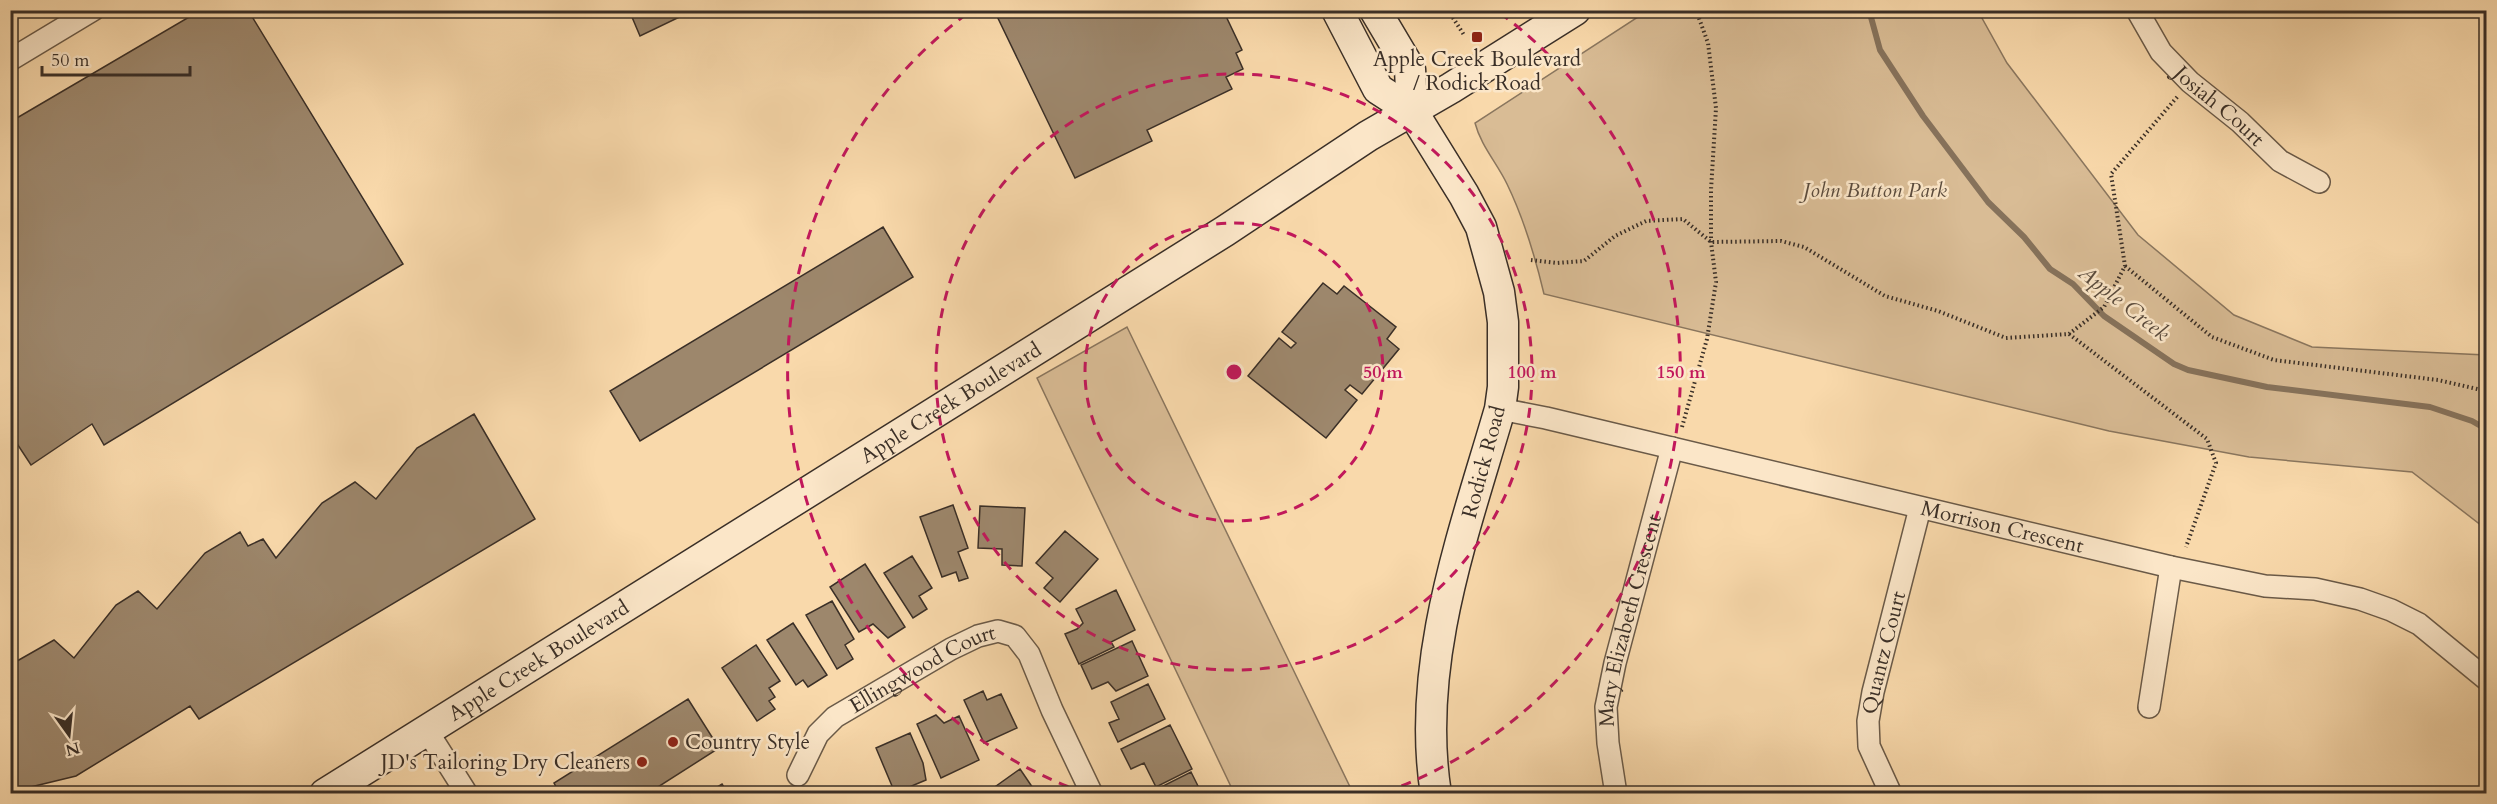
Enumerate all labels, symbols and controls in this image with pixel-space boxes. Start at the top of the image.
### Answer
marker: Apple Creek Boulevard / Rodick Road [1470,30,1484,44]
scale bar [42,39,190,77]
place label: Apple Creek Boulevard / Rodick Road [1373,45,1581,98]
text: 50 m [51,48,90,73]
street label: Josiah Court [2165,57,2271,153]
park label: John Button Park [1798,176,1948,205]
water label: Apple Creek [2071,257,2176,348]
street label: Apple Creek Boulevard [855,335,1047,470]
text: 50 m [1363,360,1403,385]
text: 100 m [1507,360,1557,385]
text: 150 m [1656,360,1706,385]
centre of rings [1224,362,1244,382]
street label: Rodick Road [1455,402,1513,522]
street label: Morrison Crescent [1918,493,2087,560]
street label: Mary Elizabeth Crescent [1592,510,1669,728]
street label: Quantz Court [1855,588,1913,716]
street label: Apple Creek Boulevard [443,593,635,728]
street label: Ellingwood Court [844,618,999,720]
north arrow [39,705,99,765]
place label: Country Style [685,728,810,757]
marker: Country Style [666,735,680,749]
text: N [63,736,82,761]
place label: JD's Tailoring Dry Cleaners [378,748,630,777]
marker: JD's Tailoring Dry Cleaners [635,755,649,769]

